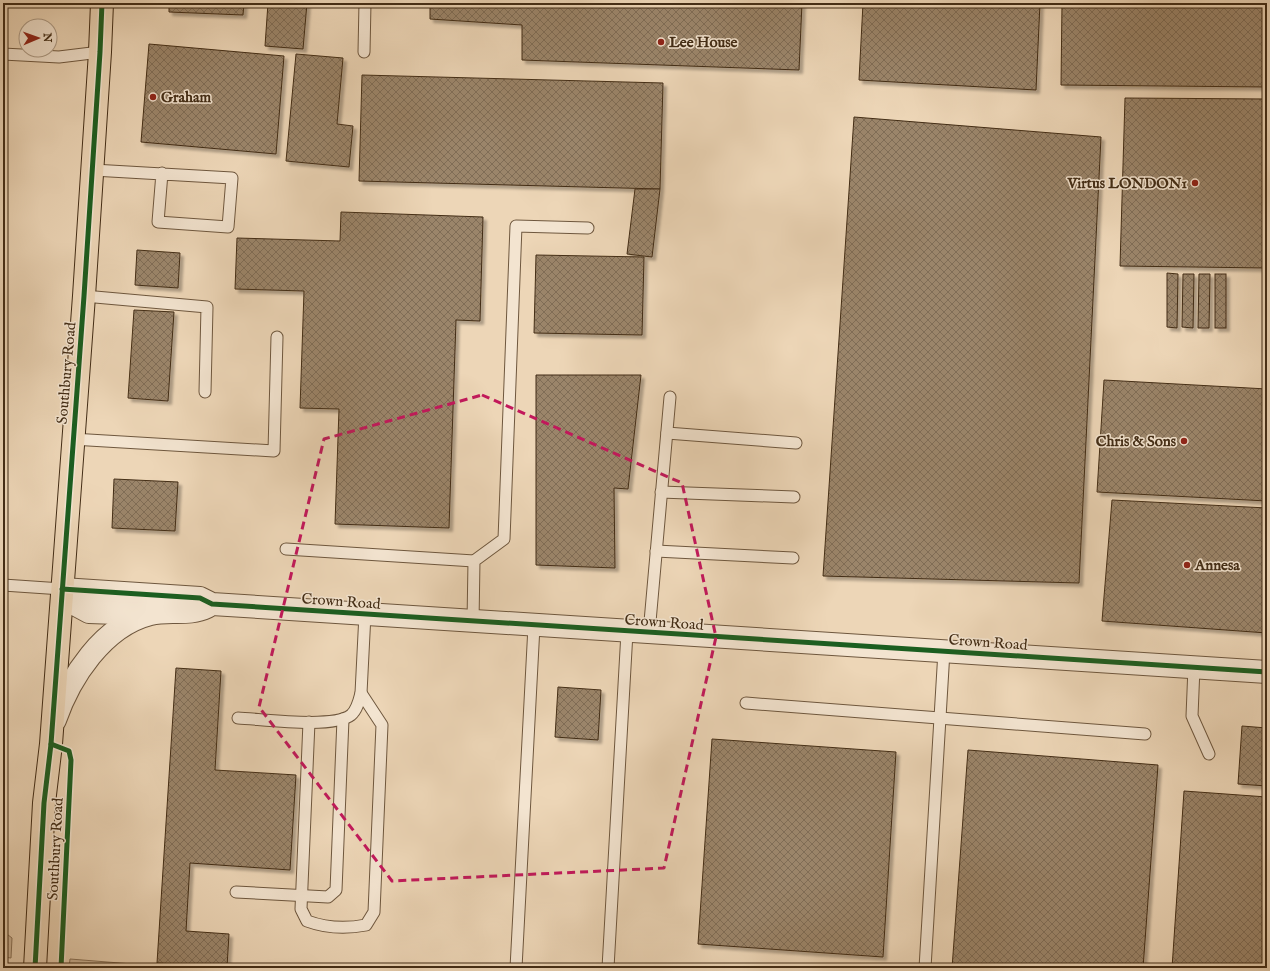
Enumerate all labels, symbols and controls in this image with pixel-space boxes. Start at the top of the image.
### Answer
north arrow [18,18,58,58]
text: N [40,32,54,43]
place label: Lee House [669,33,738,52]
marker: Lee House [656,37,666,47]
place label: Graham [161,88,211,107]
marker: Graham [148,92,158,102]
place label: Virtus LONDON1 [1066,174,1187,193]
marker: Virtus LONDON1 [1190,178,1200,188]
street label: Southbury Road [53,320,81,425]
place label: Chris & Sons [1096,432,1177,451]
marker: Chris & Sons [1179,436,1189,446]
place label: Annesa [1194,556,1240,575]
marker: Annesa [1182,560,1192,570]
street label: Crown Road [301,589,382,614]
street label: Crown Road [624,610,705,635]
street label: Crown Road [948,630,1029,655]
street label: Southbury Road [43,796,68,901]

